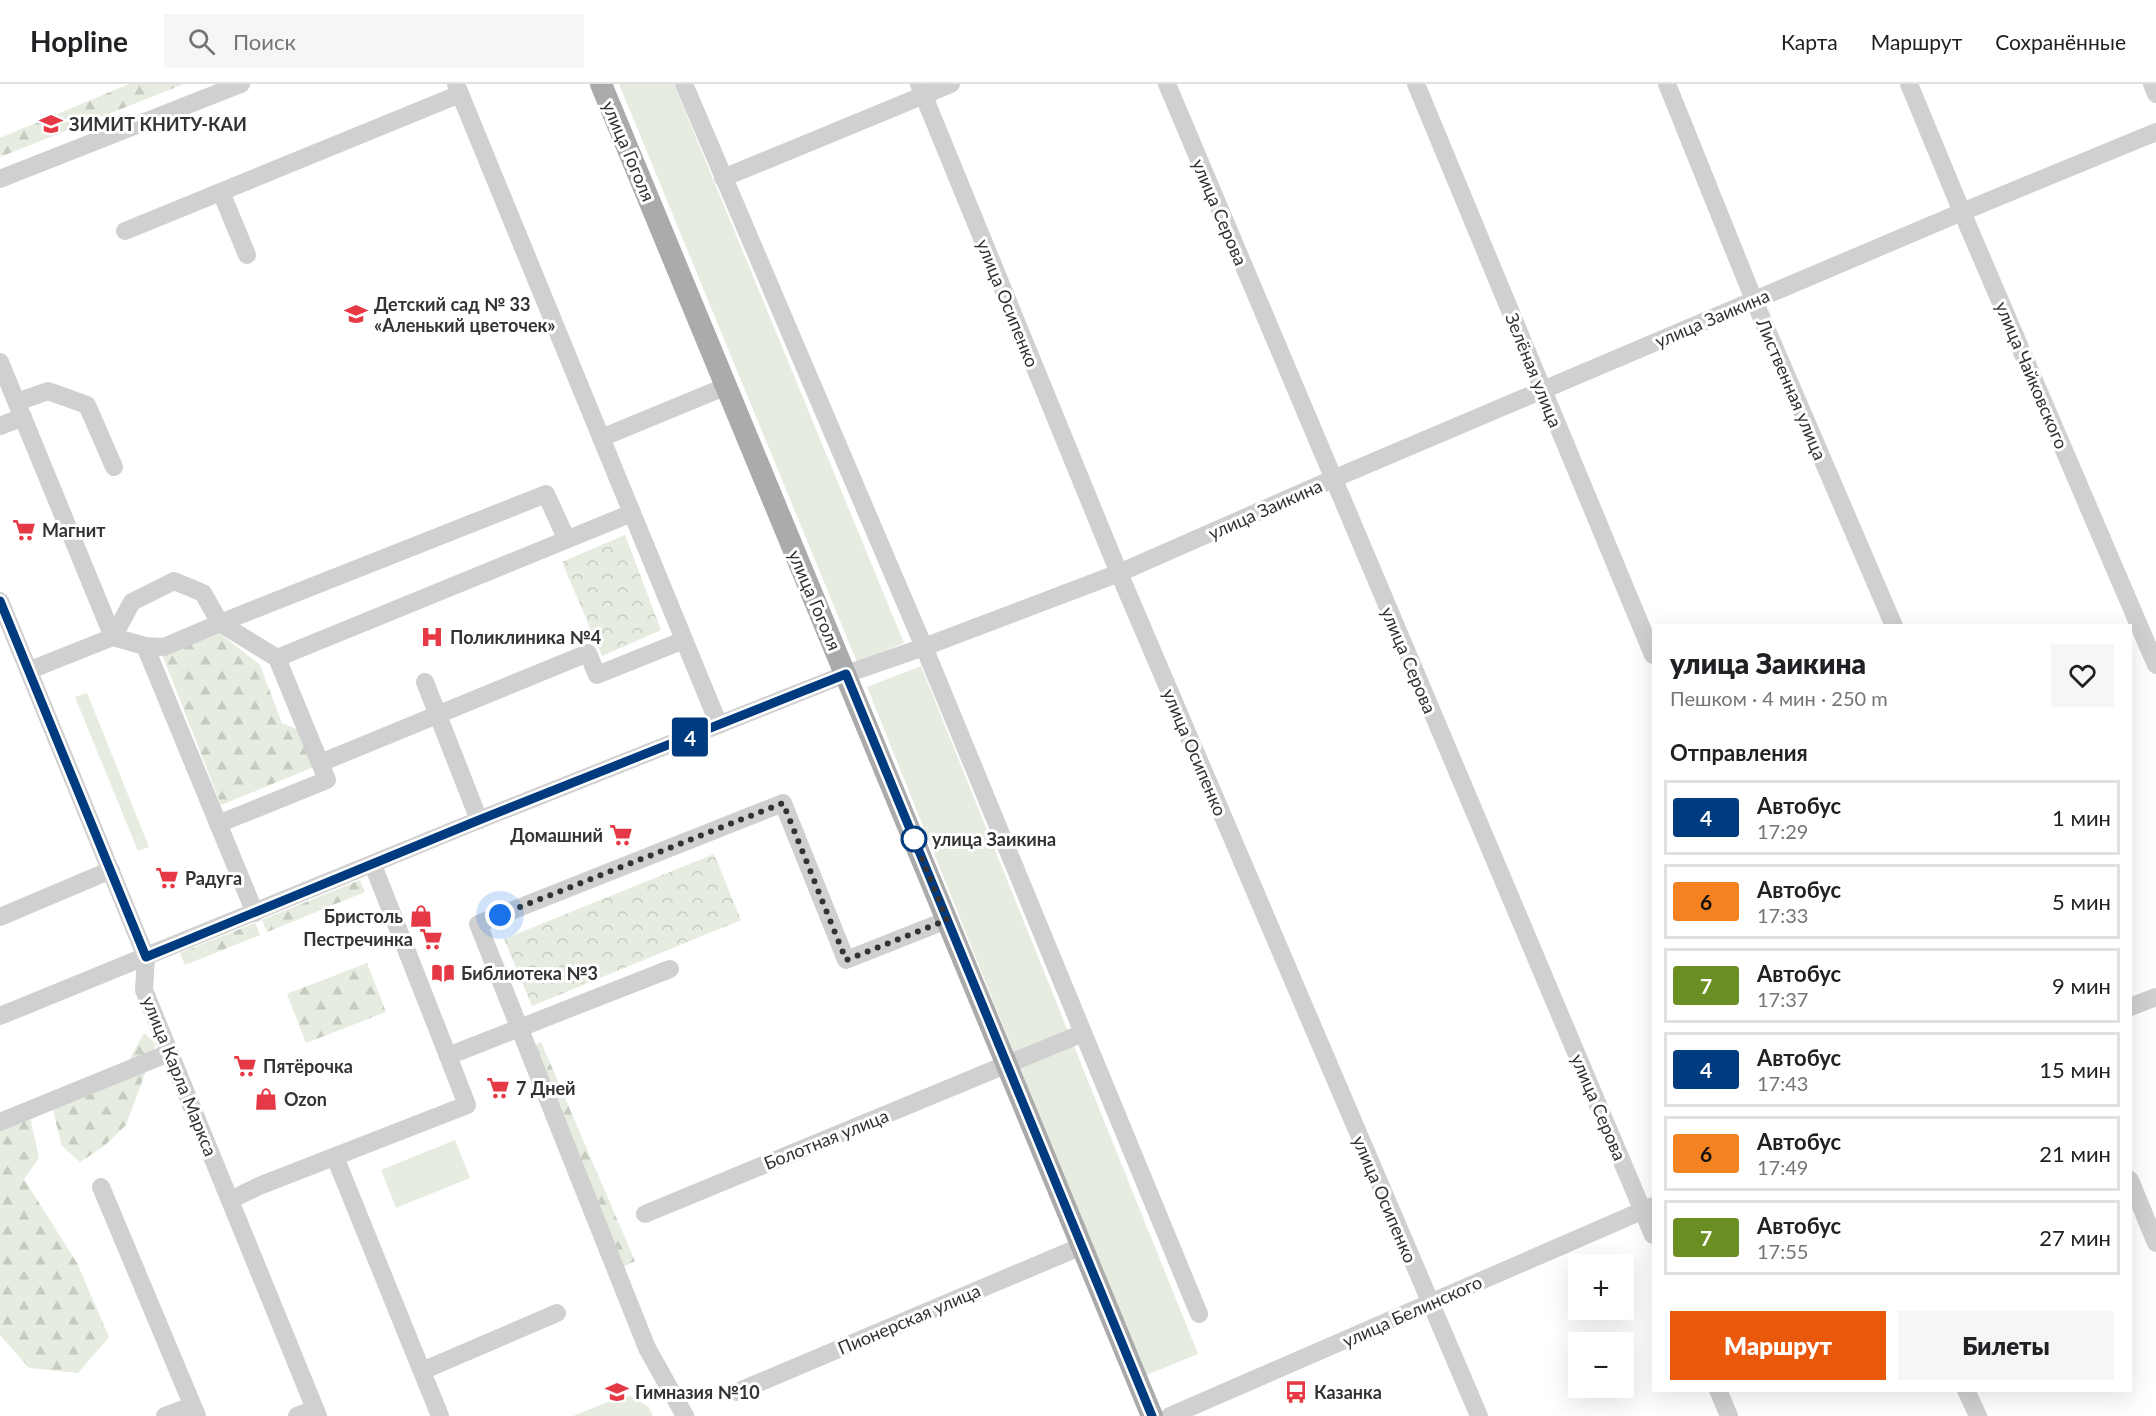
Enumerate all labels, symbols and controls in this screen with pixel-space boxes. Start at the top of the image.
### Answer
search box [164,14,584,68]
text: Hopline [30,24,128,58]
icon: search [185,25,218,58]
text: Поиск [233,28,296,55]
text: Карта [1781,29,1838,54]
text: Маршрут [1871,29,1962,54]
text: Сохранённые [1995,29,2126,54]
street label: улица Гоголя [598,97,660,205]
school or university icon: ЗИМИТ КНИТУ-КАИ [38,111,64,137]
place label: ЗИМИТ КНИТУ-КАИ [69,113,247,135]
street label: улица Серова [1188,156,1252,268]
street label: улица Осипенко [972,236,1044,370]
street label: улица Заикина [1652,284,1772,352]
place label: Детский сад № 33 «Аленький цветочек» [374,293,556,336]
street label: улица Чайковского [1991,298,2073,452]
school or university icon: Детский сад № 33 «Аленький цветочек» [343,301,369,327]
street label: Зелёная улица [1501,310,1567,430]
street label: Лиственная улица [1752,314,1832,463]
street label: улица Заикина [1205,474,1325,544]
supermarket icon: Магнит [11,517,37,543]
place label: Магнит [42,519,106,541]
street label: улица Гоголя [784,546,846,654]
street label: улица Серова [1377,604,1441,716]
hospital icon: Поликлиника №4 [419,624,445,650]
place label: Поликлиника №4 [450,626,601,648]
button: heart [2051,644,2114,707]
text: улица Заикина [1670,646,1866,680]
street label: улица Осипенко [1158,685,1232,819]
text: Пешком · 4 мин · 250 m [1670,686,1888,710]
line badge: 4 [670,718,710,756]
text: 4 [684,725,696,750]
text: Отправления [1670,739,1808,766]
text: Автобус [1757,792,1841,819]
text: 1 мин [2052,804,2111,831]
text: 4 [1700,805,1712,830]
text: 17:29 [1757,819,1808,843]
supermarket icon: Домашний [608,822,634,848]
place label: Домашний [510,824,603,846]
marker: улица Заикина [901,826,927,852]
place label: улица Заикина [932,828,1056,850]
supermarket icon: Радуга [154,865,180,891]
place label: Радуга [185,867,242,889]
text: Автобус [1757,876,1841,903]
text: 5 мин [2052,888,2111,915]
text: 6 [1700,889,1712,914]
your location [485,900,515,930]
shop icon: Бристоль [408,903,434,929]
text: 17:33 [1757,903,1808,927]
place label: Бристоль [324,905,403,927]
supermarket icon: Пестречинка [418,926,444,952]
place label: Пестречинка [303,928,413,950]
library icon: Библиотека №3 [430,960,456,986]
text: Автобус [1757,960,1841,987]
place label: Библиотека №3 [461,962,598,984]
text: 9 мин [2052,972,2111,999]
text: 7 [1700,973,1712,998]
text: 17:37 [1757,987,1808,1011]
street label: улица Карла Маркса [138,993,222,1159]
text: Автобус [1757,1044,1841,1071]
street label: улица Серова [1567,1051,1631,1163]
supermarket icon: Пятёрочка [232,1053,258,1079]
place label: Пятёрочка [263,1055,353,1077]
text: 15 мин [2039,1056,2111,1083]
text: 4 [1700,1057,1712,1082]
text: 17:43 [1757,1071,1808,1095]
supermarket icon: 7 Дней [485,1075,511,1101]
place label: 7 Дней [516,1077,576,1099]
shop icon: Ozon [253,1086,279,1112]
place label: Ozon [284,1088,327,1110]
street label: Болотная улица [761,1104,891,1174]
text: Автобус [1757,1128,1841,1155]
street label: улица Осипенко [1348,1132,1422,1266]
text: 21 мин [2039,1140,2111,1167]
text: 6 [1700,1141,1712,1166]
text: 17:49 [1757,1155,1808,1179]
text: Автобус [1757,1212,1841,1239]
text: 27 мин [2039,1224,2111,1251]
text: 7 [1700,1225,1712,1250]
text: 17:55 [1757,1239,1808,1263]
map controls [1568,1254,1634,1398]
button: + [1568,1254,1634,1320]
street label: улица Белинского [1339,1270,1485,1352]
street label: Пионерская улица [834,1279,984,1359]
button: Маршрут [1670,1311,1886,1380]
button: Билеты [1898,1311,2114,1380]
button: − [1568,1332,1634,1398]
school or university icon: Гимназия №10 [604,1379,630,1405]
bus stop icon: Казанка [1283,1379,1309,1405]
place label: Гимназия №10 [635,1381,760,1403]
place label: Казанка [1314,1381,1382,1403]

